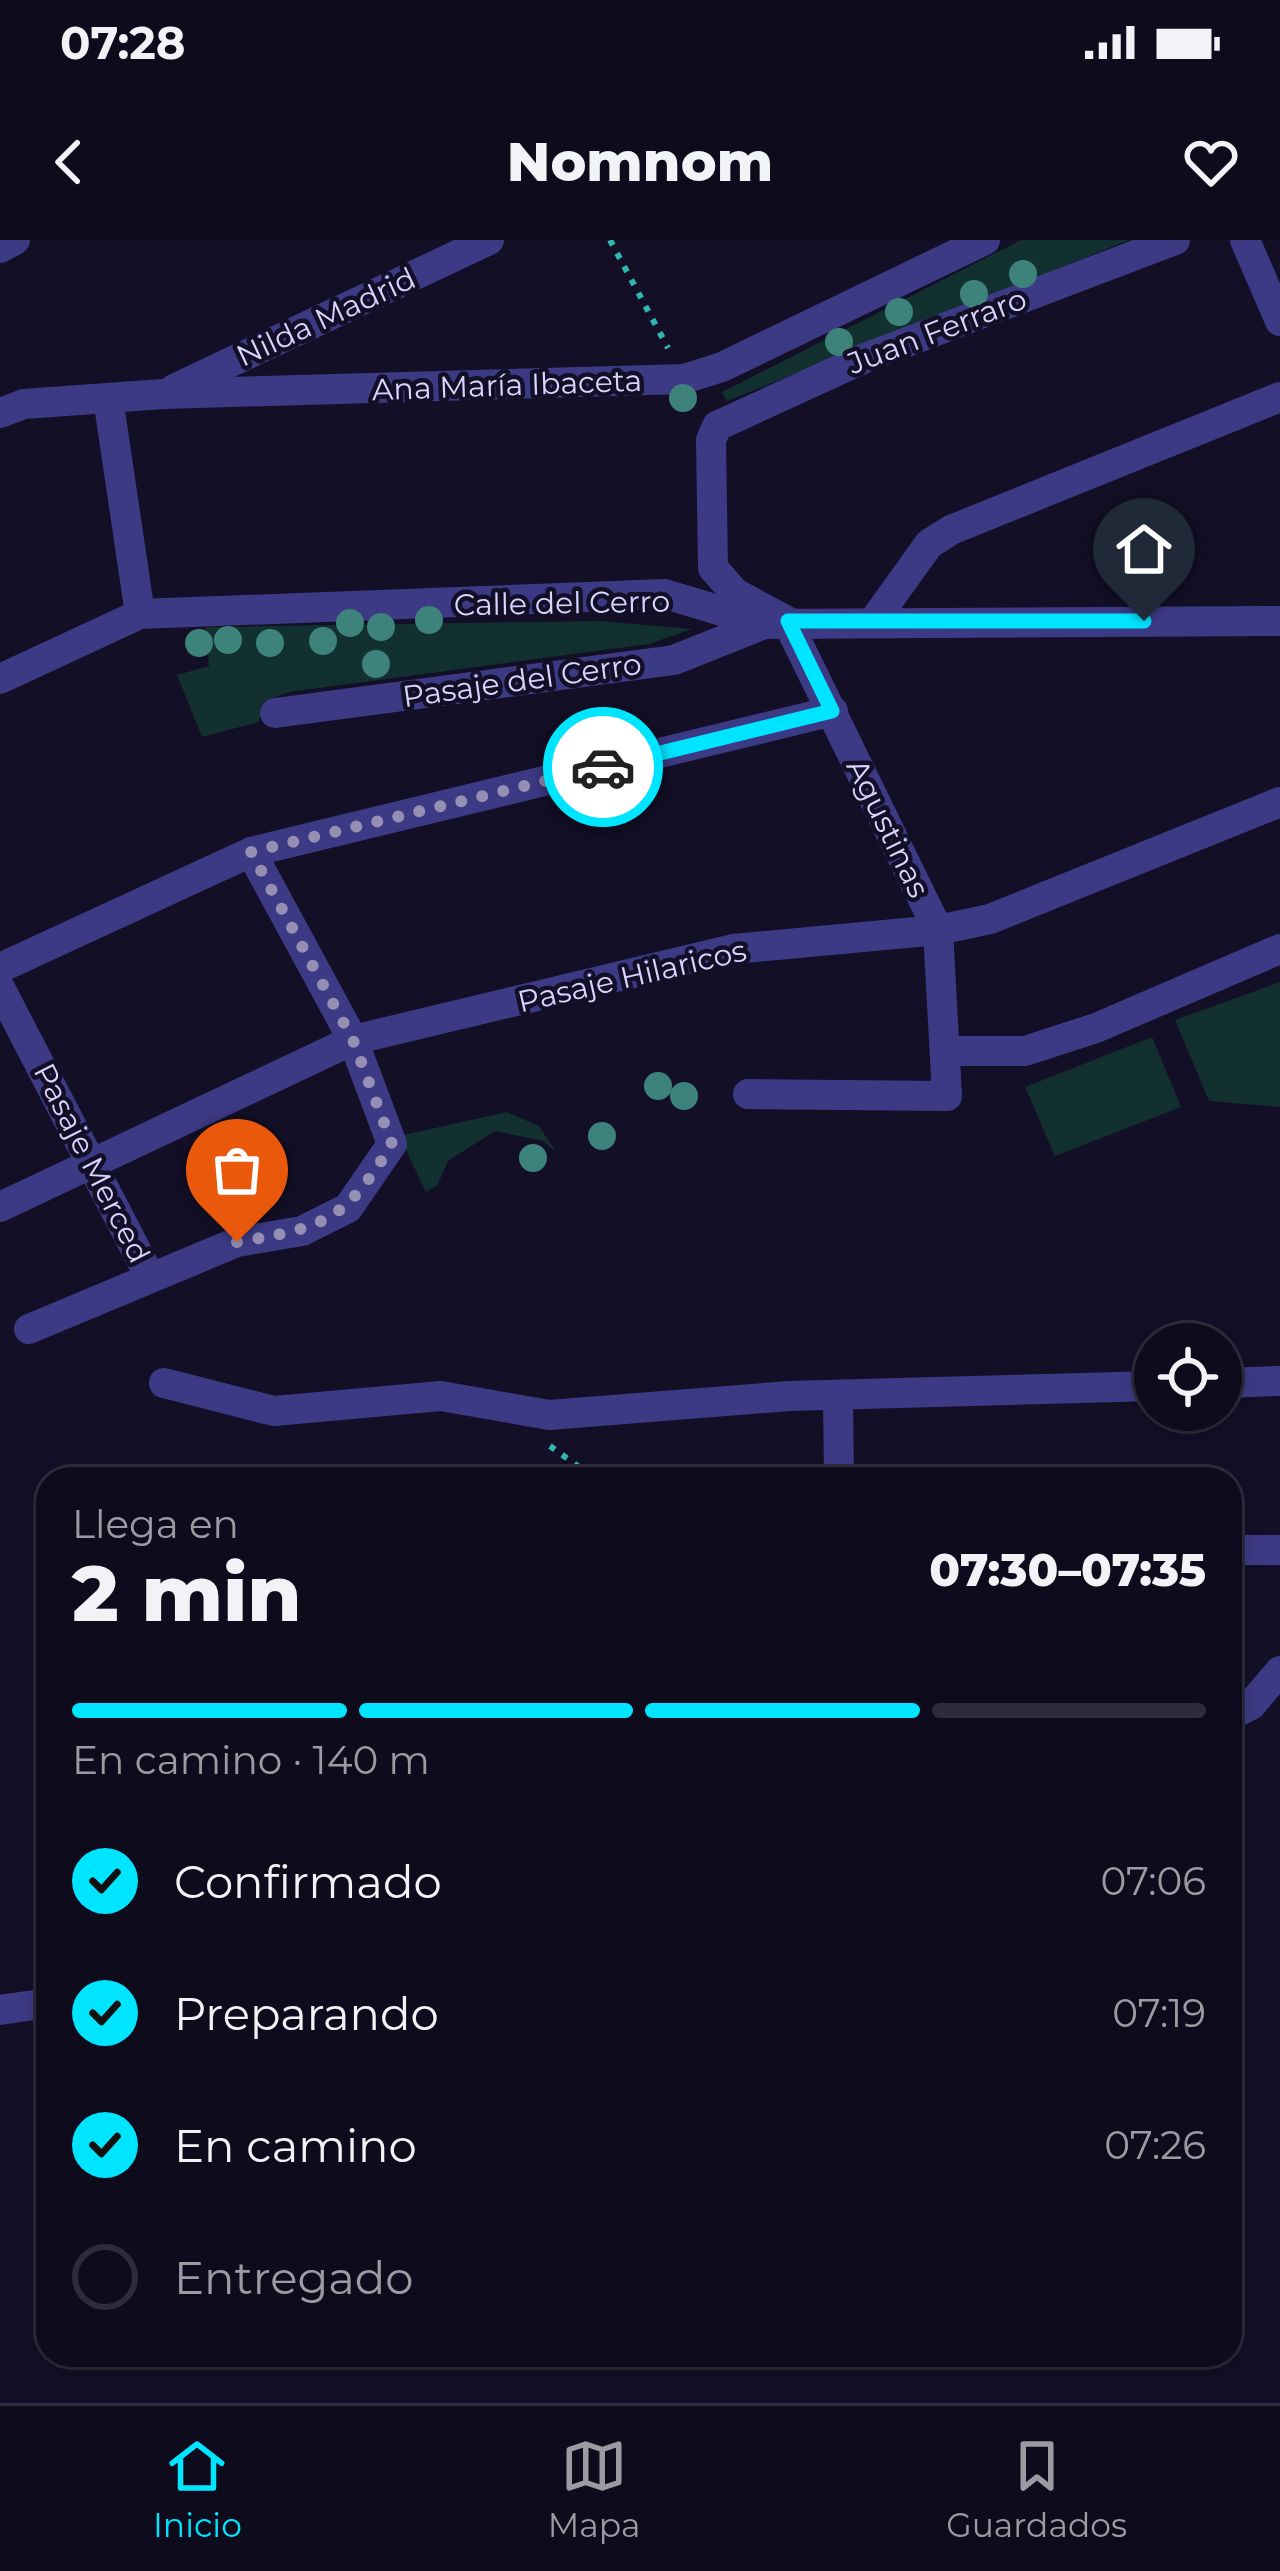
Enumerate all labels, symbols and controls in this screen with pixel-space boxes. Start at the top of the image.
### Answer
text: 07:28 [60,15,185,70]
icon: back [36,129,102,195]
text: Nomnom [507,129,773,195]
icon: heart [1178,129,1244,195]
street label: Nilda Madrid [231,259,421,375]
street label: Juan Ferraro [842,280,1032,382]
street label: Ana María Ibaceta [371,362,643,408]
pin [1093,498,1195,621]
icon: home [1111,516,1177,582]
street label: Calle del Cerro [454,583,670,623]
street label: Pasaje del Cerro [400,645,644,715]
courier [543,707,663,827]
icon: car [570,734,636,800]
street label: Agustinas [839,753,937,903]
street label: Pasaje Hilaricos [514,932,750,1020]
street label: Pasaje Merced [26,1057,158,1269]
pin [186,1119,288,1242]
icon: bag [204,1137,270,1203]
map controls [1134,1323,1242,1431]
button: locate [1134,1323,1242,1431]
text: Llega en [72,1500,239,1548]
text: 07:30–07:35 [929,1542,1206,1597]
text: 2 min [72,1545,302,1641]
text: En camino · 140 m [72,1736,430,1784]
icon: check [72,1848,138,1914]
text: Confirmado [174,1854,442,1909]
text: 07:06 [1100,1857,1206,1905]
icon: check [72,1980,138,2046]
text: Preparando [174,1986,439,2041]
text: 07:19 [1112,1989,1206,2037]
icon: check [72,2112,138,2178]
text: En camino [174,2118,417,2173]
text: 07:26 [1104,2121,1206,2169]
text: Entregado [174,2250,414,2305]
tab: Inicio [153,2433,242,2545]
tab: Mapa [548,2433,640,2545]
tab: Guardados [946,2433,1127,2545]

